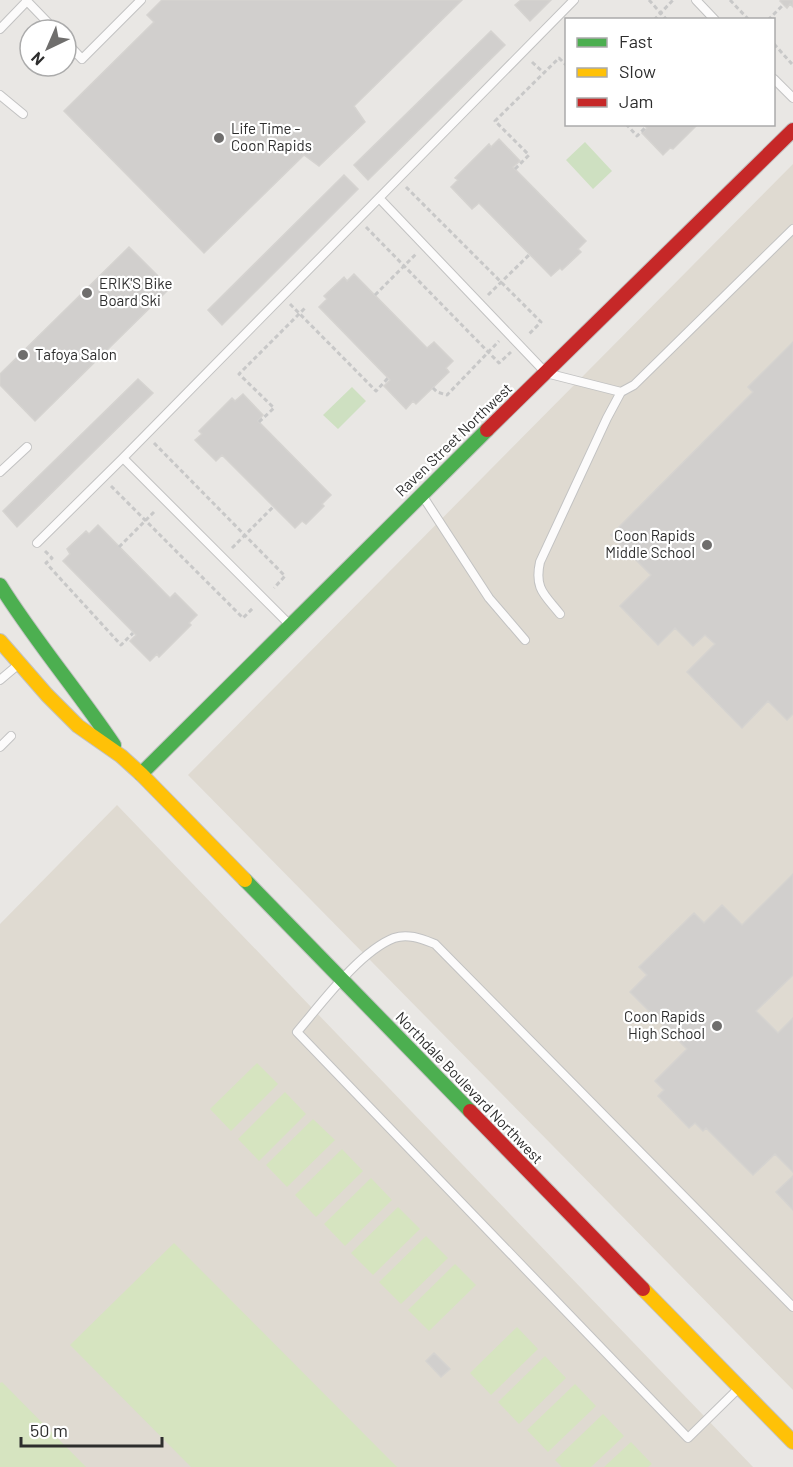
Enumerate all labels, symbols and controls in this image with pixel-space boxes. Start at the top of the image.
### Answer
north arrow [18,18,78,78]
legend [565,18,775,126]
text: Fast [619,30,653,52]
text: N [27,49,48,70]
text: Slow [619,60,656,82]
text: Jam [619,90,653,112]
place label: Life Time - Coon Rapids [231,119,312,154]
marker: Life Time - Coon Rapids [212,131,226,145]
place label: ERIK'S Bike Board Ski [99,274,173,309]
marker: ERIK'S Bike Board Ski [80,286,94,300]
place label: Tafoya Salon [35,345,117,363]
marker: Tafoya Salon [16,348,30,362]
street label: Raven Street Northwest [391,379,515,500]
place label: Coon Rapids Middle School [605,526,695,561]
marker: Coon Rapids Middle School [700,538,714,552]
place label: Coon Rapids High School [624,1007,705,1042]
street label: Northdale Boulevard Northwest [392,1008,547,1167]
marker: Coon Rapids High School [710,1019,724,1033]
scale bar [21,1410,162,1448]
text: 50 m [30,1419,68,1441]

